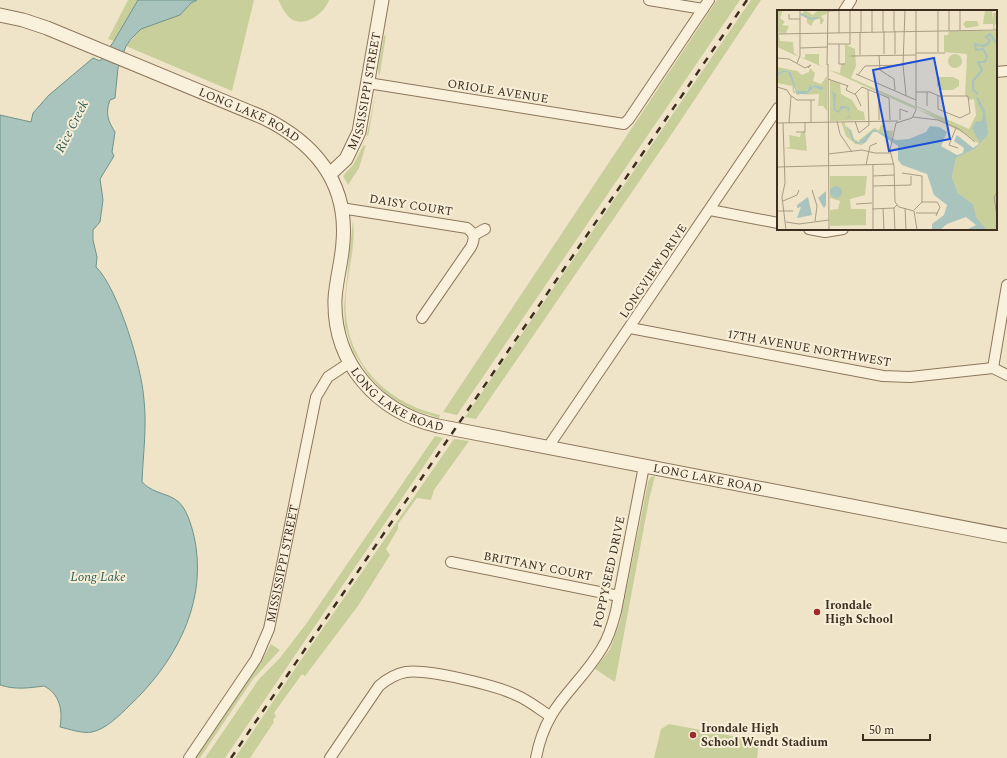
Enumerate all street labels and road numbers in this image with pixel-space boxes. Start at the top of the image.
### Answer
street label: MISSISSIPPI STREET [343,31,386,153]
street label: ORIOLE AVENUE [446,74,550,109]
street label: LONG LAKE ROAD [196,83,304,147]
street label: DAISY COURT [368,190,454,221]
street label: LONGVIEW DRIVE [615,220,692,322]
street label: 17TH AVENUE NORTHWEST [725,325,892,372]
street label: LONG LAKE ROAD [345,363,445,437]
street label: LONG LAKE ROAD [651,459,764,498]
street label: MISSISSIPPI STREET [261,503,304,624]
street label: POPPYSEED DRIVE [588,514,631,630]
street label: BRITTANY COURT [482,547,594,586]

